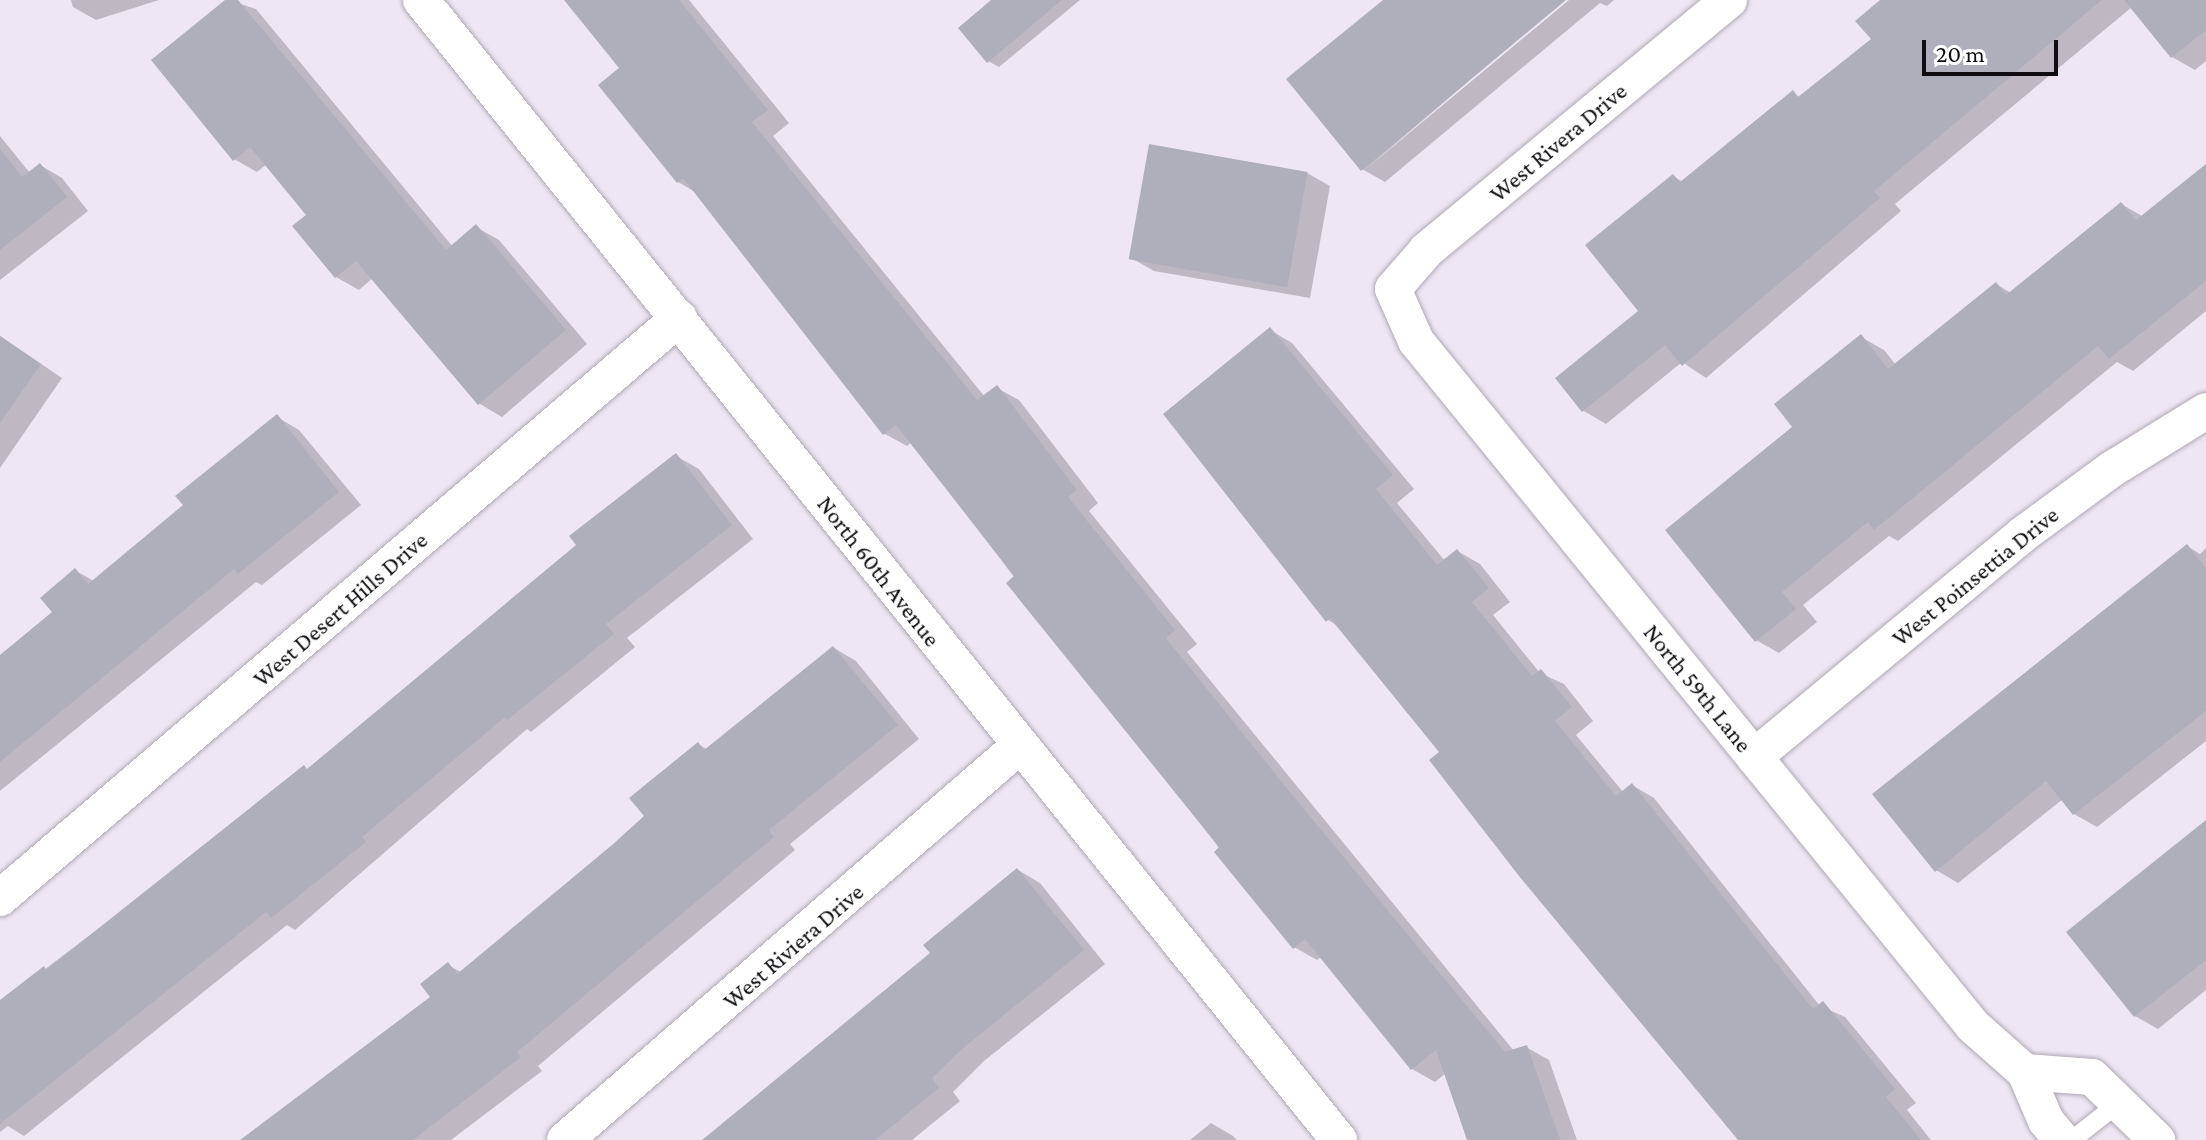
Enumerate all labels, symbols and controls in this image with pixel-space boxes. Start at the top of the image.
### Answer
scale bar [1926,24,2062,74]
text: 20 m [1936,40,1985,67]
street label: West Rivera Drive [1484,76,1632,208]
street label: North 60th Avenue [811,490,947,652]
street label: West Poinsettia Drive [1886,500,2064,652]
street label: West Desert Hills Drive [247,525,433,693]
street label: North 59th Lane [1638,618,1758,758]
street label: West Riviera Drive [717,877,869,1015]

